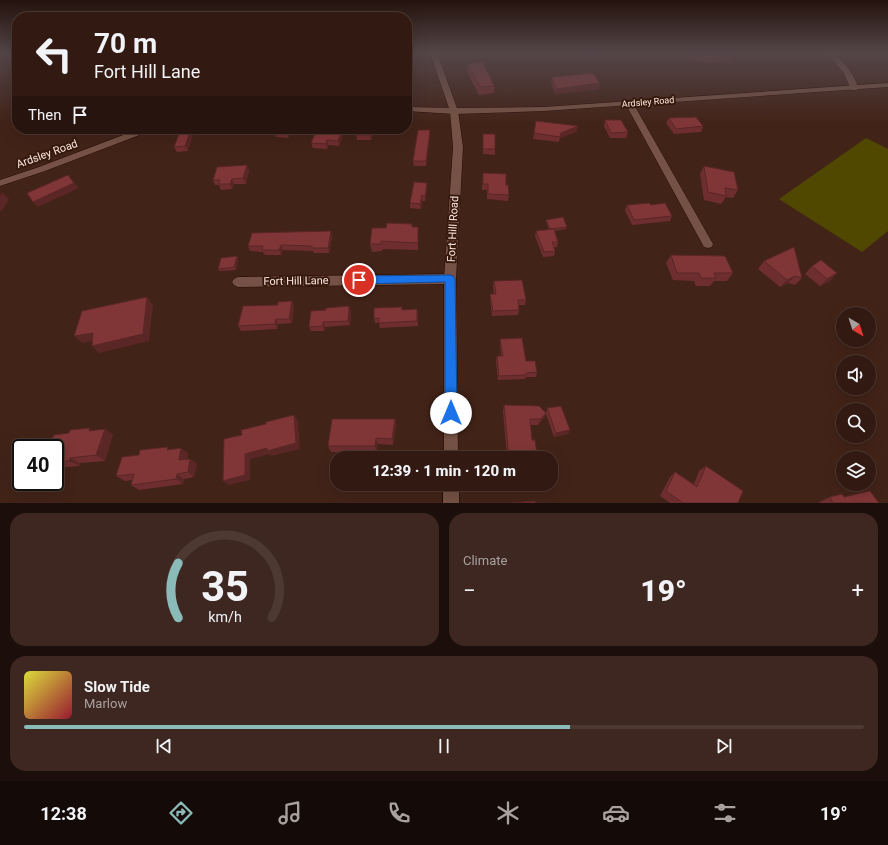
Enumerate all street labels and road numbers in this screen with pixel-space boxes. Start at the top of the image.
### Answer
street label: Ardsley Road [621,95,675,109]
street label: Ardsley Road [15,137,79,171]
street label: Fort Hill Road [445,196,461,262]
street label: Fort Hill Lane [263,274,329,288]

